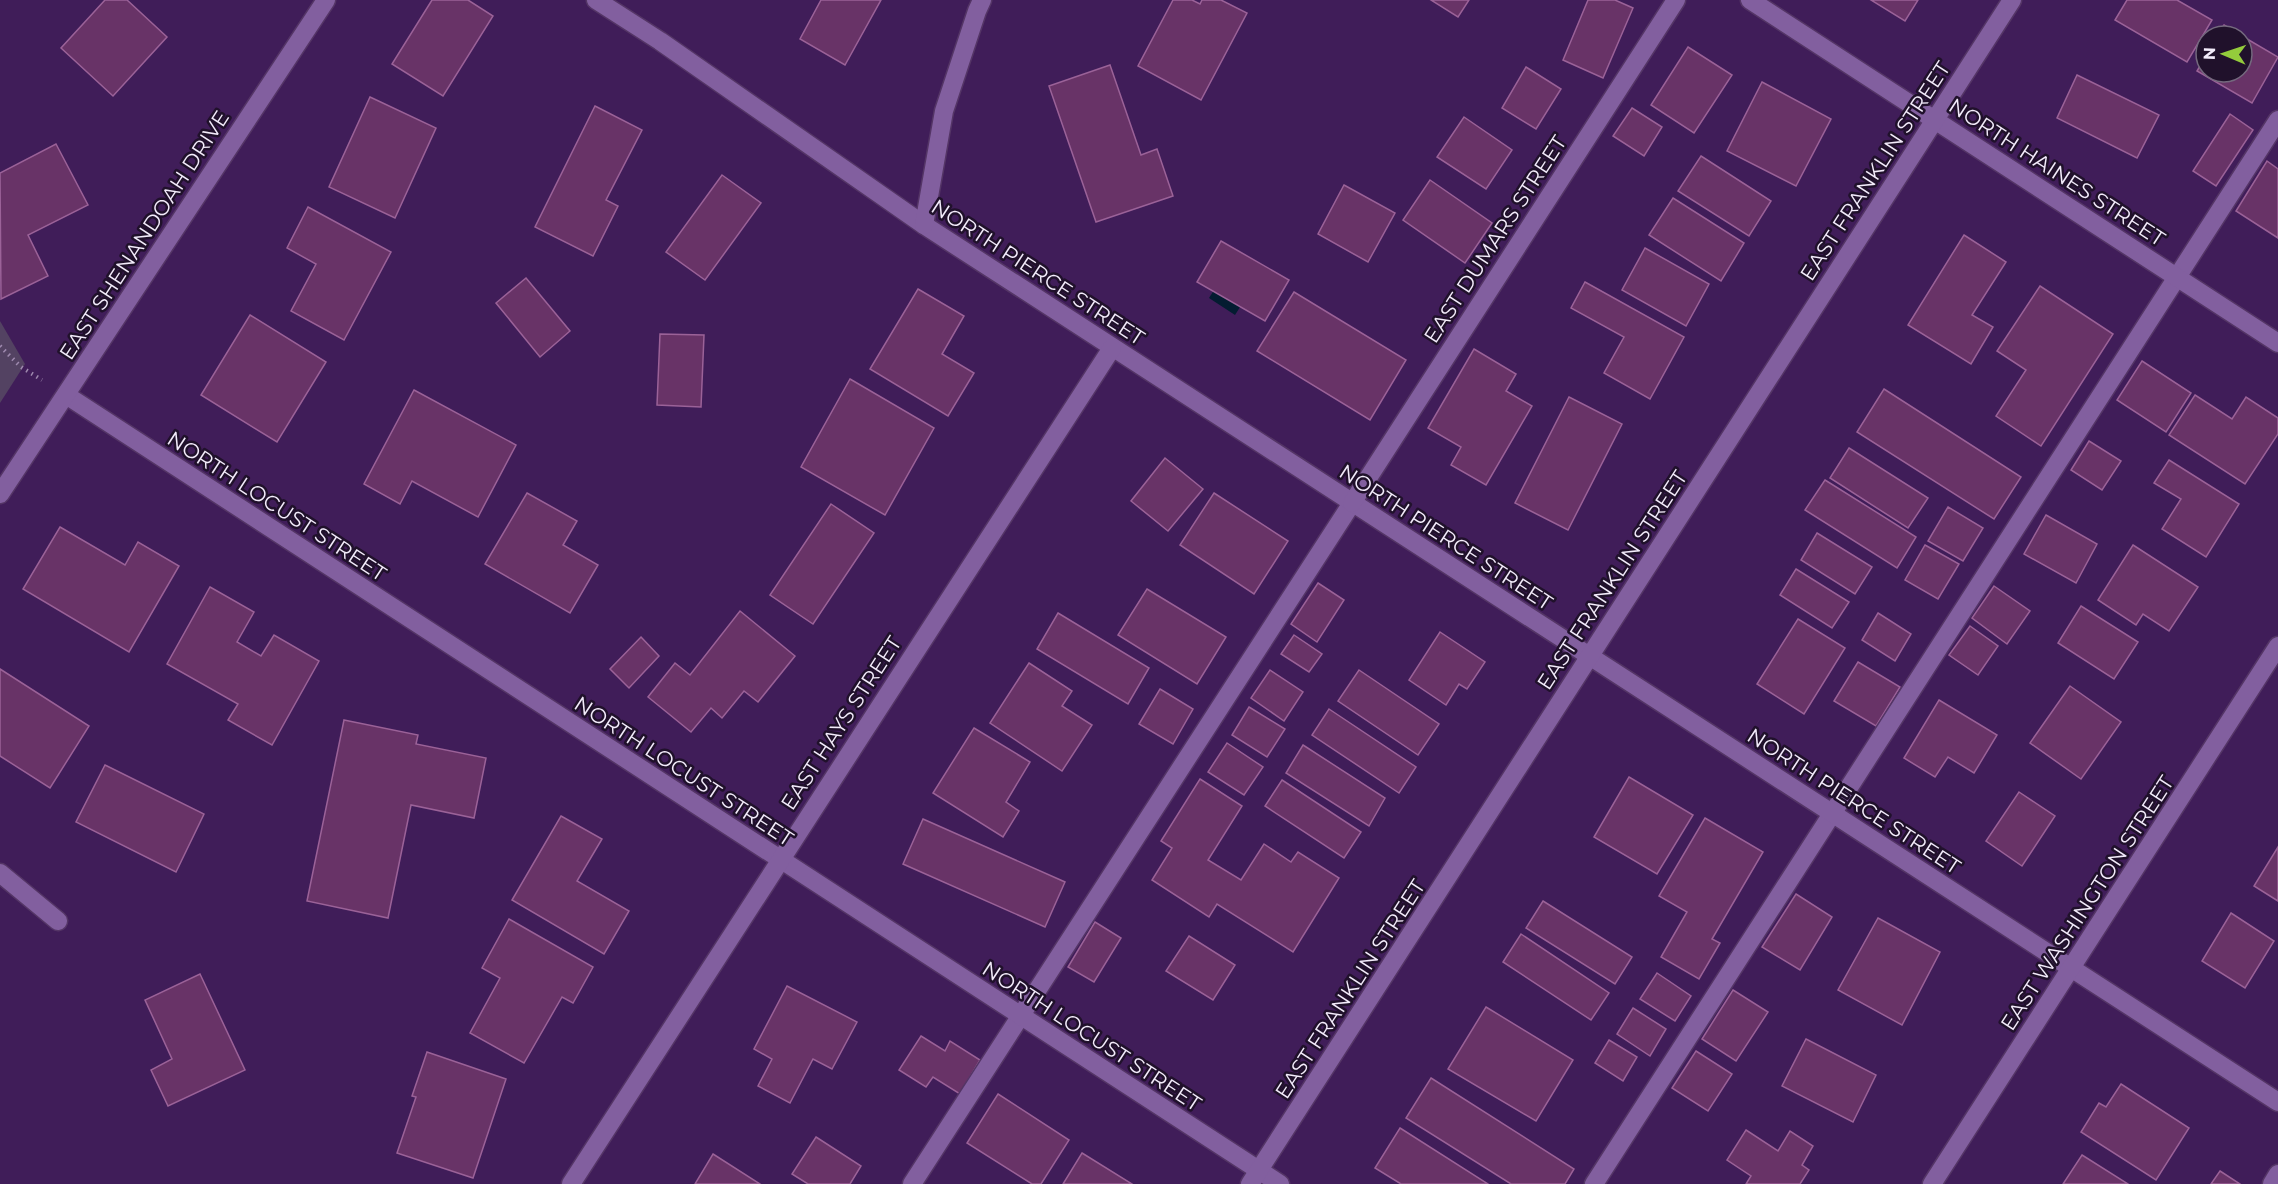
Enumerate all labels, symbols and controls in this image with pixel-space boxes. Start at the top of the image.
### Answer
north arrow [2194,24,2254,84]
text: N [2200,47,2219,60]
street label: EAST FRANKLIN STREET [1795,57,1955,285]
street label: NORTH HAINES STREET [1944,93,2170,251]
street label: EAST SHENANDOAH DRIVE [54,106,234,364]
street label: EAST DUMARS STREET [1419,131,1571,347]
street label: NORTH PIERCE STREET [927,194,1149,350]
street label: NORTH LOCUST STREET [163,426,391,586]
street label: NORTH PIERCE STREET [1335,459,1557,615]
street label: EAST FRANKLIN STREET [1532,466,1692,694]
street label: EAST HAYS STREET [775,631,907,815]
street label: NORTH LOCUST STREET [570,691,798,851]
street label: NORTH PIERCE STREET [1743,723,1965,879]
street label: EAST WASHINGTON STREET [1995,771,2179,1035]
street label: EAST FRANKLIN STREET [1270,875,1430,1103]
street label: NORTH LOCUST STREET [978,956,1206,1116]

